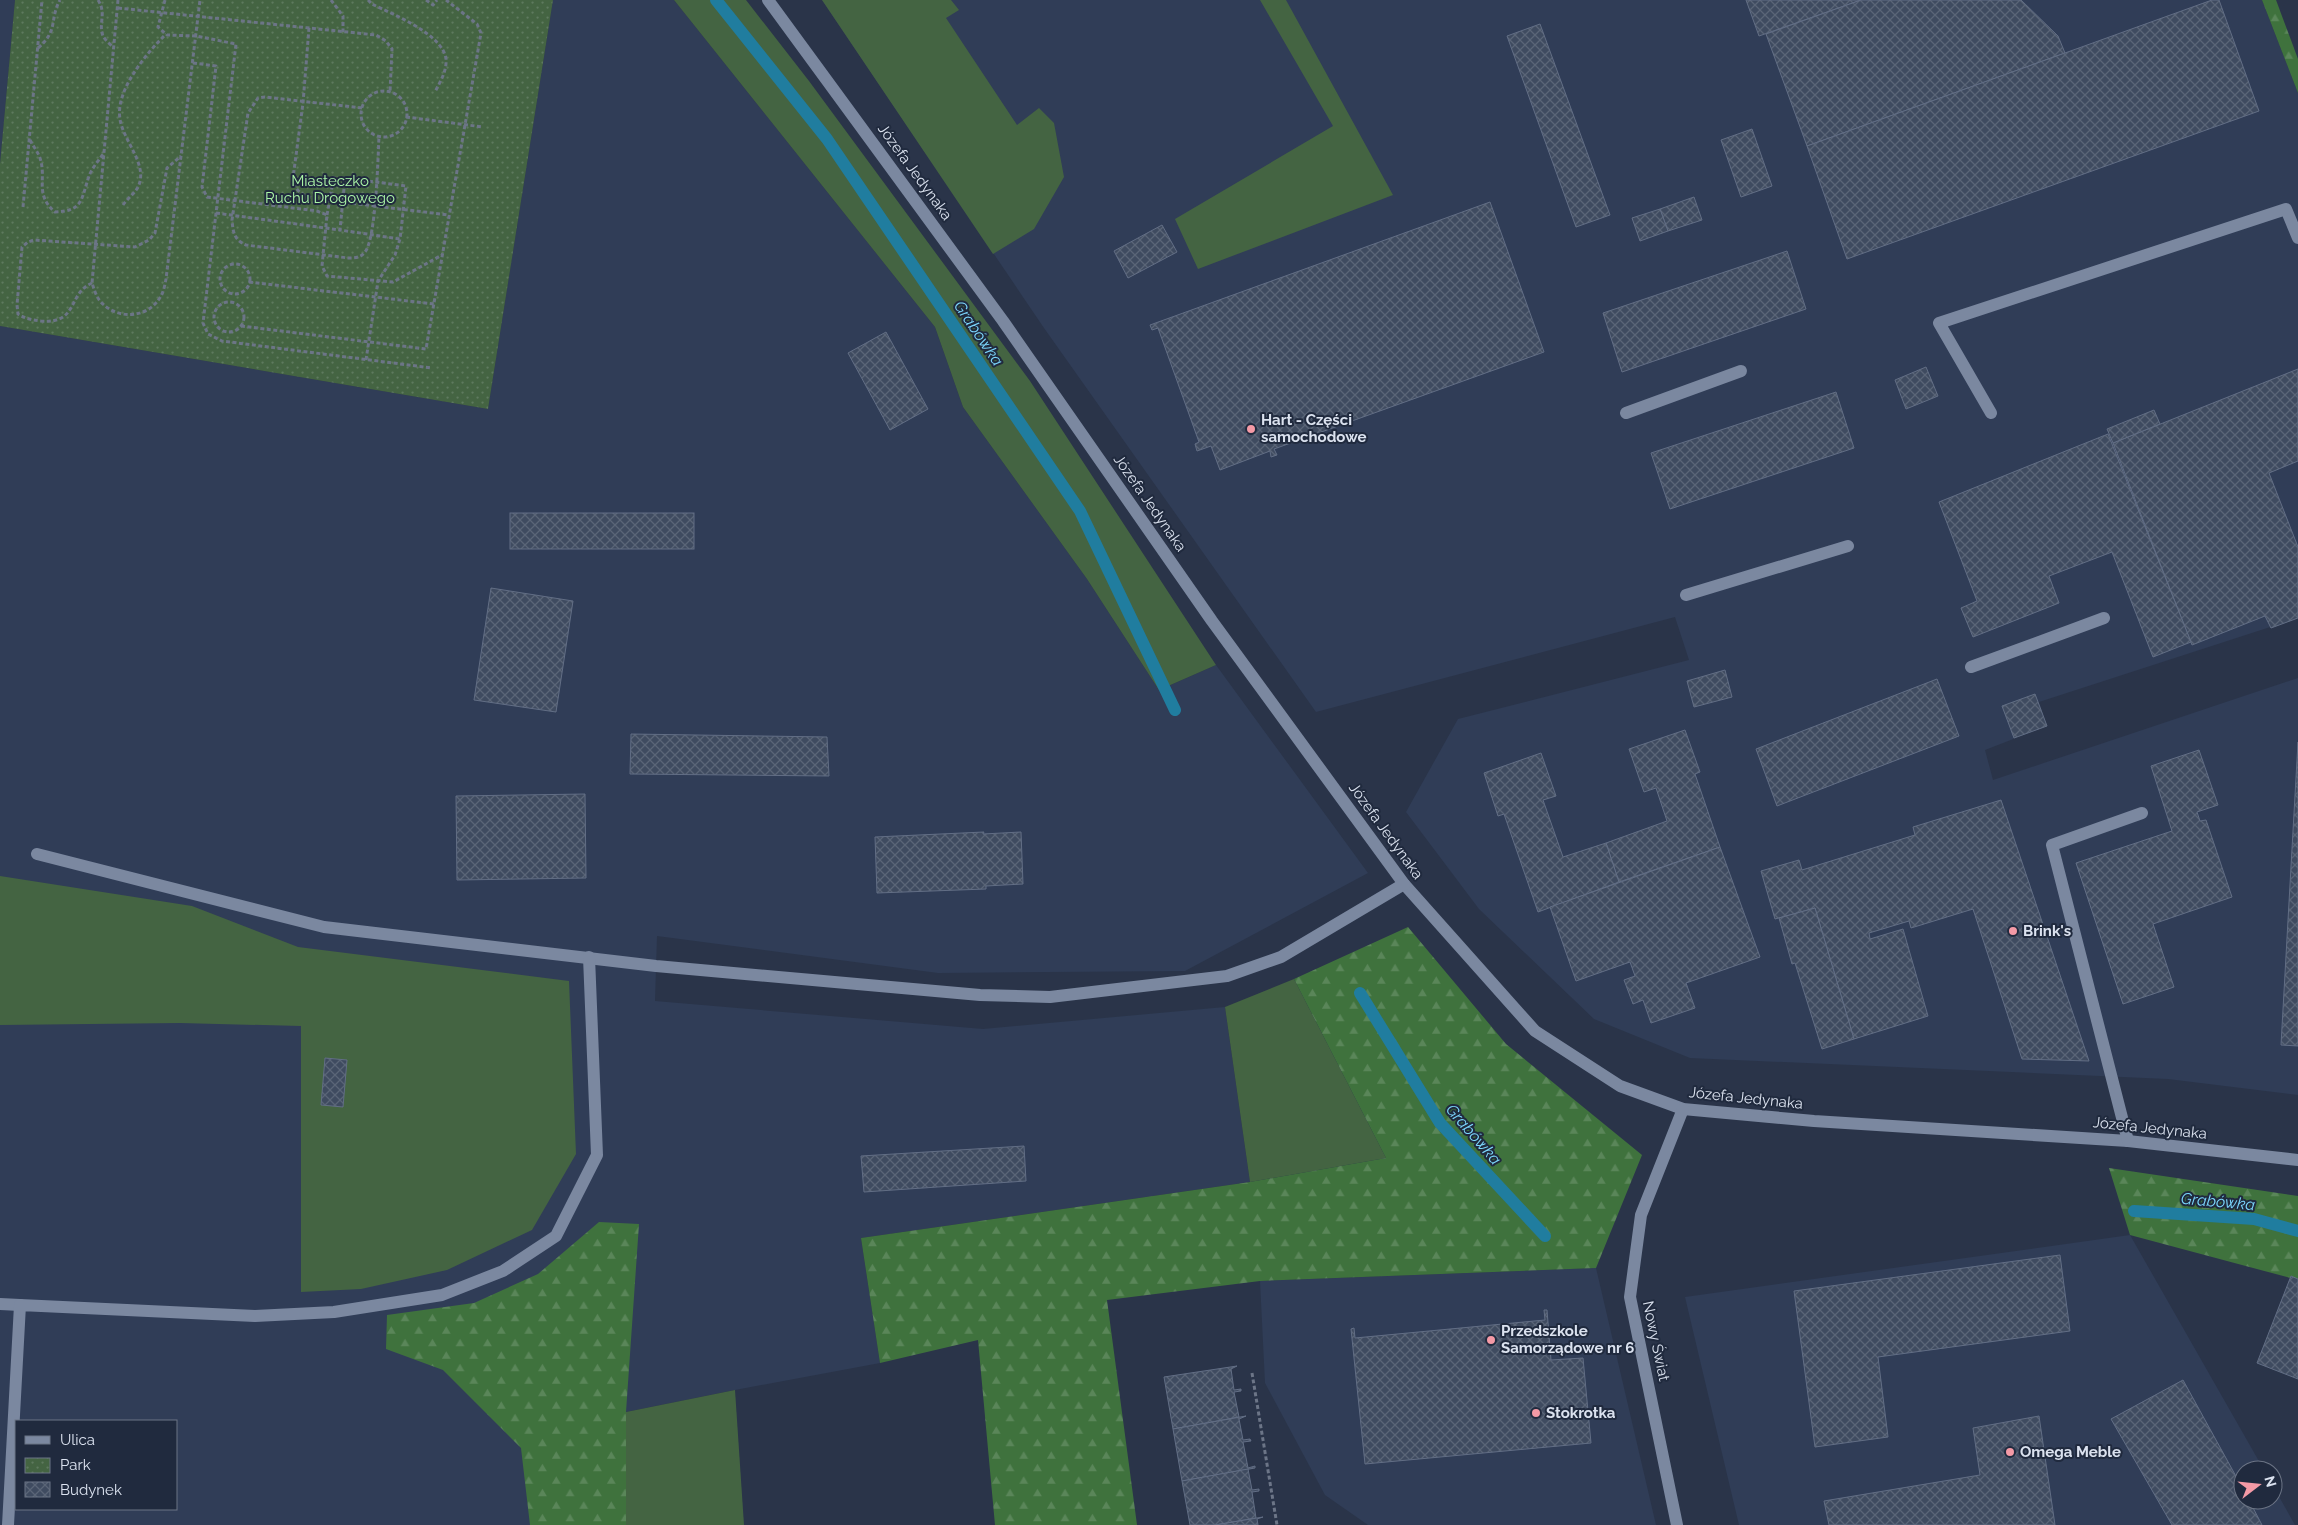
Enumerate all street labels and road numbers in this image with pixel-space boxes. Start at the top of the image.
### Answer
street label: Józefa Jedynaka [874,120,956,224]
street label: Józefa Jedynaka [1110,451,1190,555]
street label: Józefa Jedynaka [1345,779,1427,883]
street label: Józefa Jedynaka [1688,1083,1804,1113]
street label: Józefa Jedynaka [2092,1113,2208,1143]
street label: Nowy Świat [1639,1299,1673,1383]

